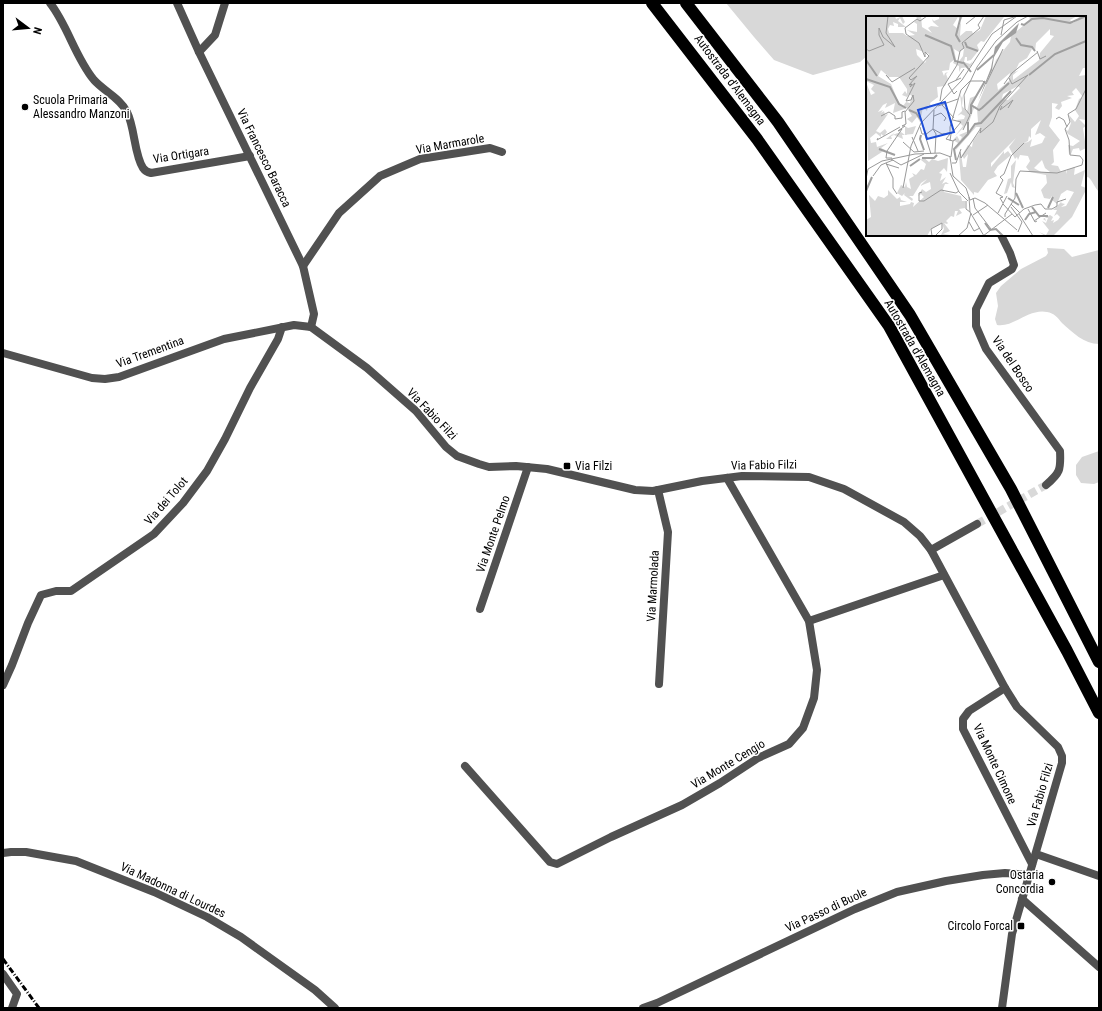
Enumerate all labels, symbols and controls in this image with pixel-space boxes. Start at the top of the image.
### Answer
north arrow [8,8,48,48]
inset map [866,16,1086,236]
text: N [30,26,44,36]
street label: Autostrada d'Alemagna [691,32,769,128]
place label: Scuola Primaria Alessandro Manzoni [33,93,129,121]
marker: Scuola Primaria Alessandro Manzoni [20,102,30,112]
street label: Via Francesco Baracca [234,106,294,210]
street label: Via Marmarole [415,131,486,157]
street label: Via Ortigara [152,144,210,166]
street label: Autostrada d'Alemagna [882,297,949,399]
street label: Via Trementina [114,333,186,371]
street label: Via del Bosco [989,333,1037,395]
street label: Via Fabio Filzi [404,385,460,443]
street label: Via Fabio Filzi [731,457,797,473]
place label: Via Filzi [575,459,612,473]
marker: Via Filzi [562,461,572,471]
street label: Via dei Tolot [141,474,191,528]
street label: Via Monte Pelmo [473,494,513,574]
street label: Via Marmolada [644,550,662,622]
street label: Via Monte Cimone [970,722,1020,807]
street label: Via Monte Cengio [689,736,767,792]
street label: Via Fabio Filzi [1024,761,1056,829]
street label: Via Madonna di Lourdes [118,859,228,921]
place label: Ostaria Concordia [996,868,1044,896]
marker: Ostaria Concordia [1047,877,1057,887]
street label: Via Passo di Buole [783,885,869,935]
place label: Circolo Forcal [948,919,1013,933]
marker: Circolo Forcal [1016,921,1026,931]

